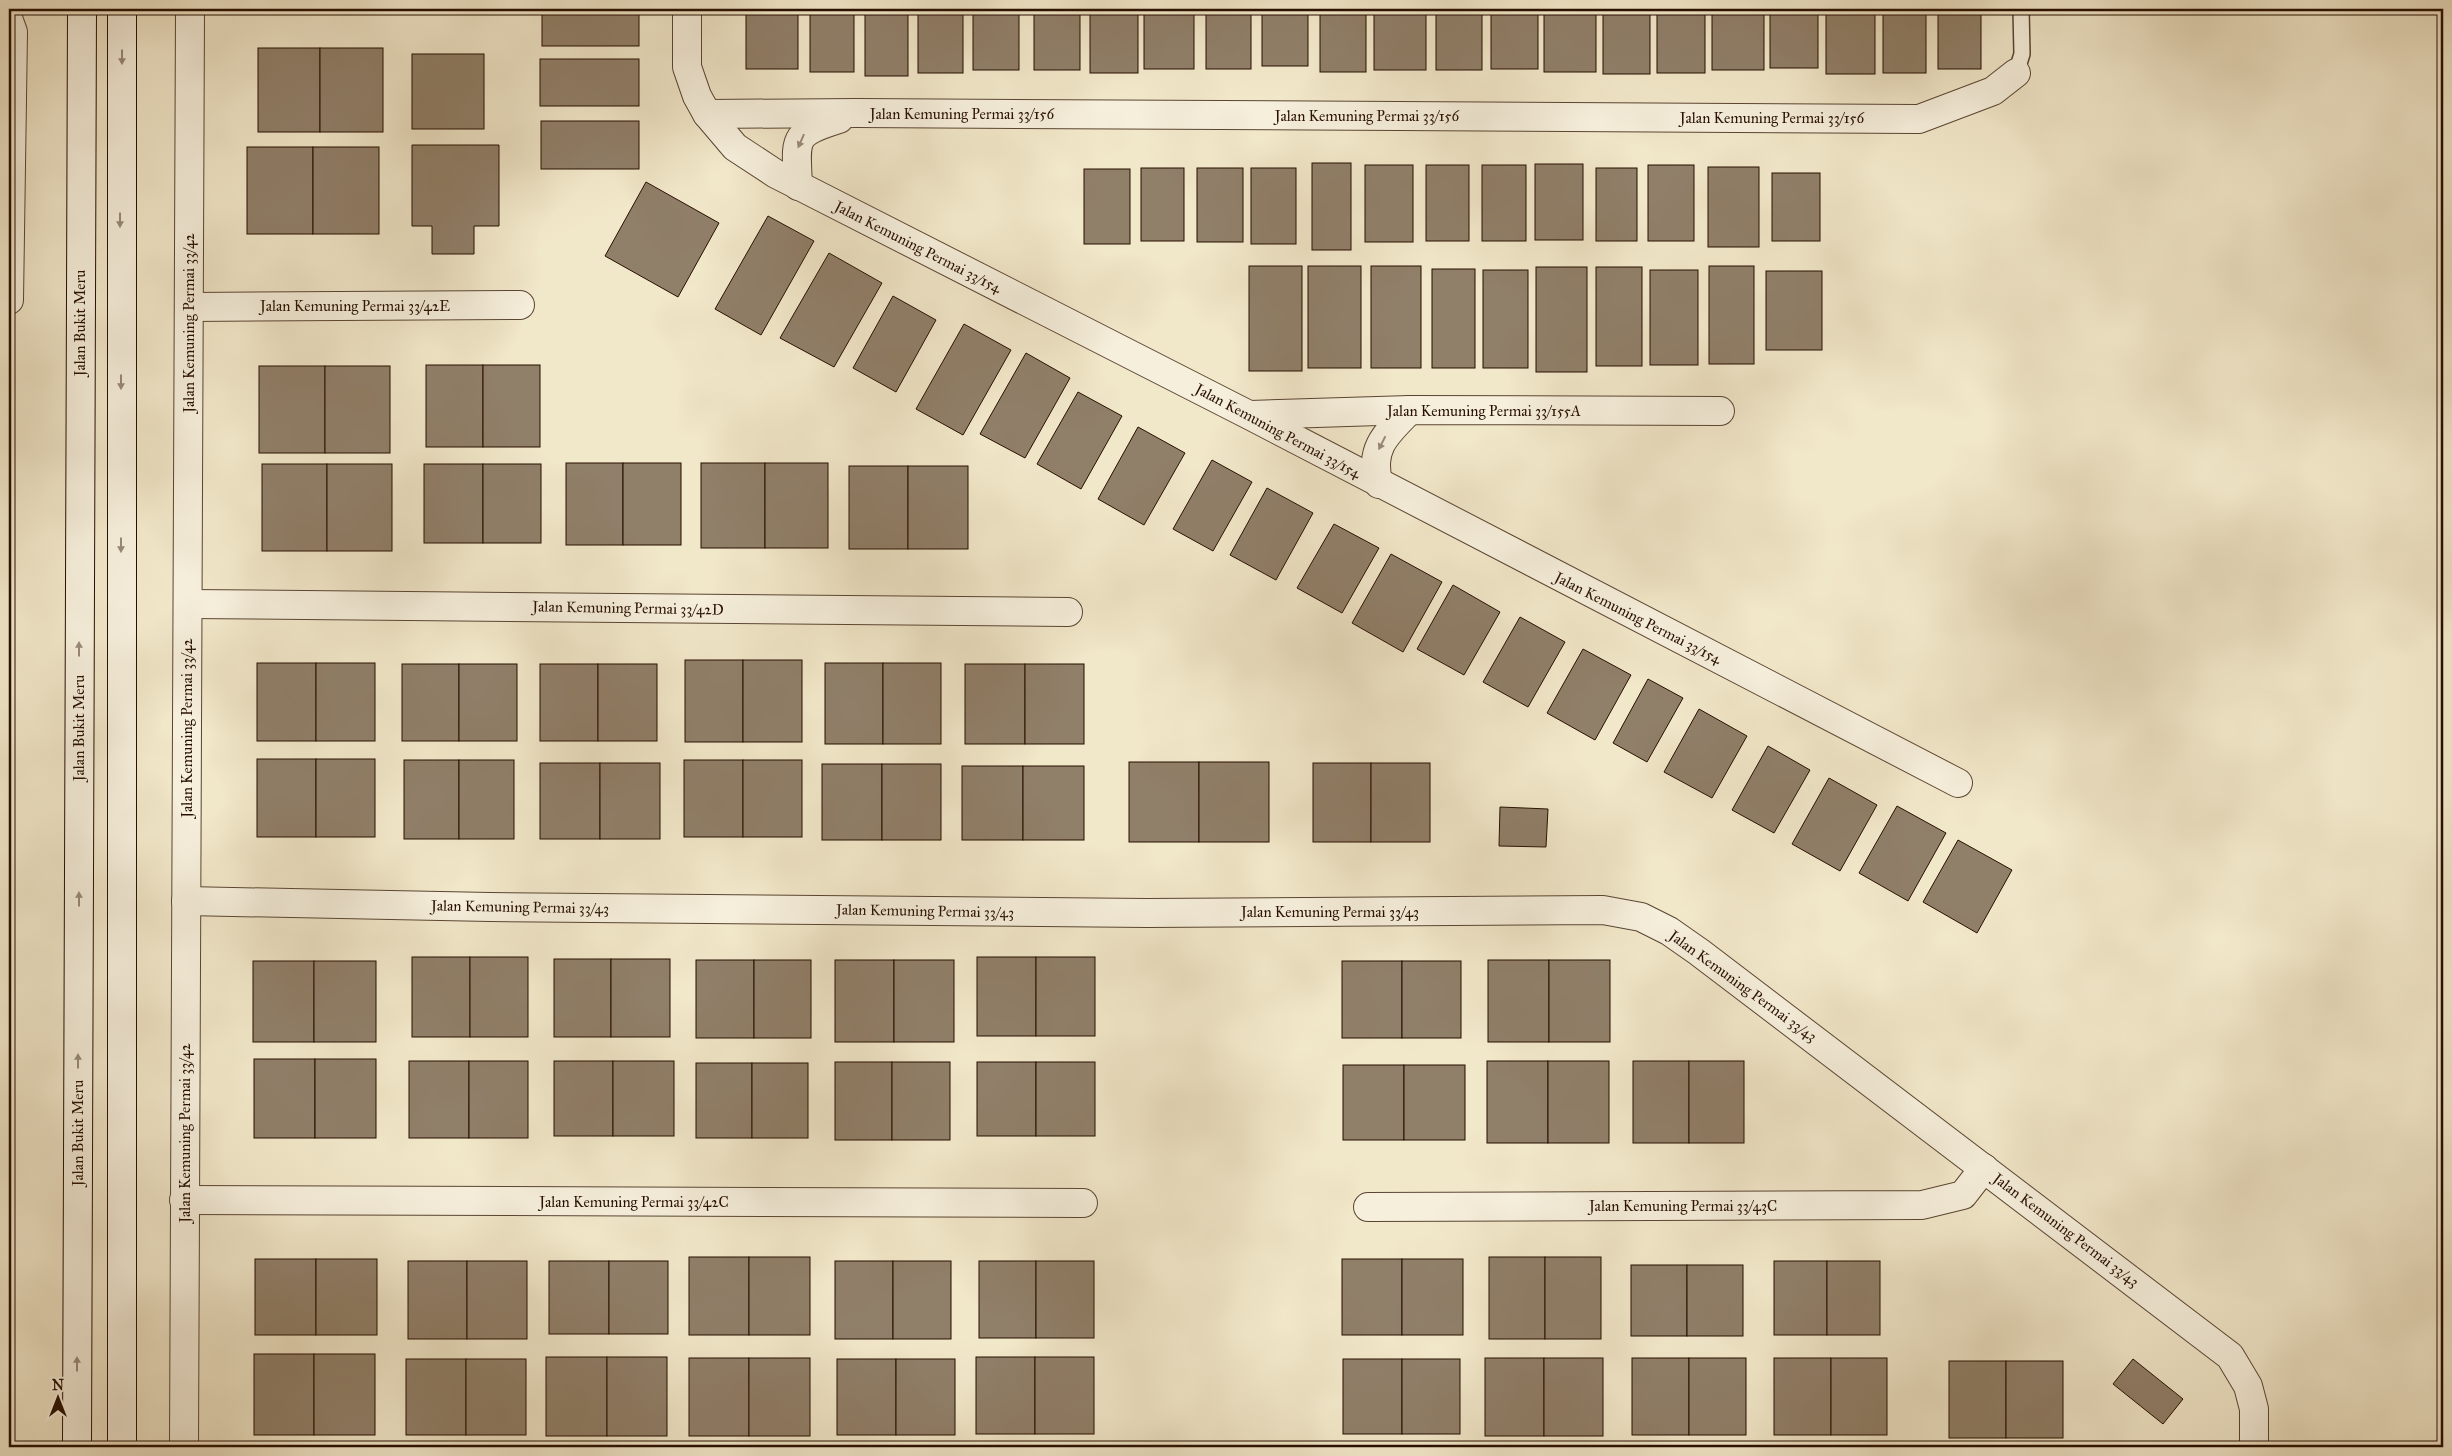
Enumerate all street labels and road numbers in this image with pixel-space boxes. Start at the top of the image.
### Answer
street label: Jalan Kemuning Permai 33/156 [868,105,1056,124]
street label: Jalan Kemuning Permai 33/156 [1273,107,1461,126]
street label: Jalan Kemuning Permai 33/156 [1678,109,1866,128]
street label: Jalan Kemuning Permai 33/154 [829,196,1005,298]
street label: Jalan Kemuning Permai 33/42 [180,233,199,415]
street label: Jalan Bukit Meru [71,270,90,378]
street label: Jalan Kemuning Permai 33/42E [258,297,450,316]
street label: Jalan Kemuning Permai 33/154 [1190,379,1364,483]
street label: Jalan Kemuning Permai 33/155A [1385,402,1581,421]
street label: Jalan Kemuning Permai 33/154 [1549,567,1725,669]
street label: Jalan Kemuning Permai 33/42D [530,597,724,620]
street label: Jalan Kemuning Permai 33/42 [178,638,197,820]
street label: Jalan Bukit Meru [70,675,89,783]
street label: Jalan Kemuning Permai 33/43 [429,896,609,919]
street label: Jalan Kemuning Permai 33/43 [834,900,1014,923]
street label: Jalan Kemuning Permai 33/43 [1239,903,1419,922]
street label: Jalan Kemuning Permai 33/43 [1663,925,1820,1046]
street label: Jalan Kemuning Permai 33/42 [176,1043,195,1225]
street label: Jalan Bukit Meru [69,1080,88,1188]
street label: Jalan Kemuning Permai 33/43 [1987,1168,2143,1292]
street label: Jalan Kemuning Permai 33/42C [537,1193,729,1212]
street label: Jalan Kemuning Permai 33/43C [1587,1197,1777,1216]

